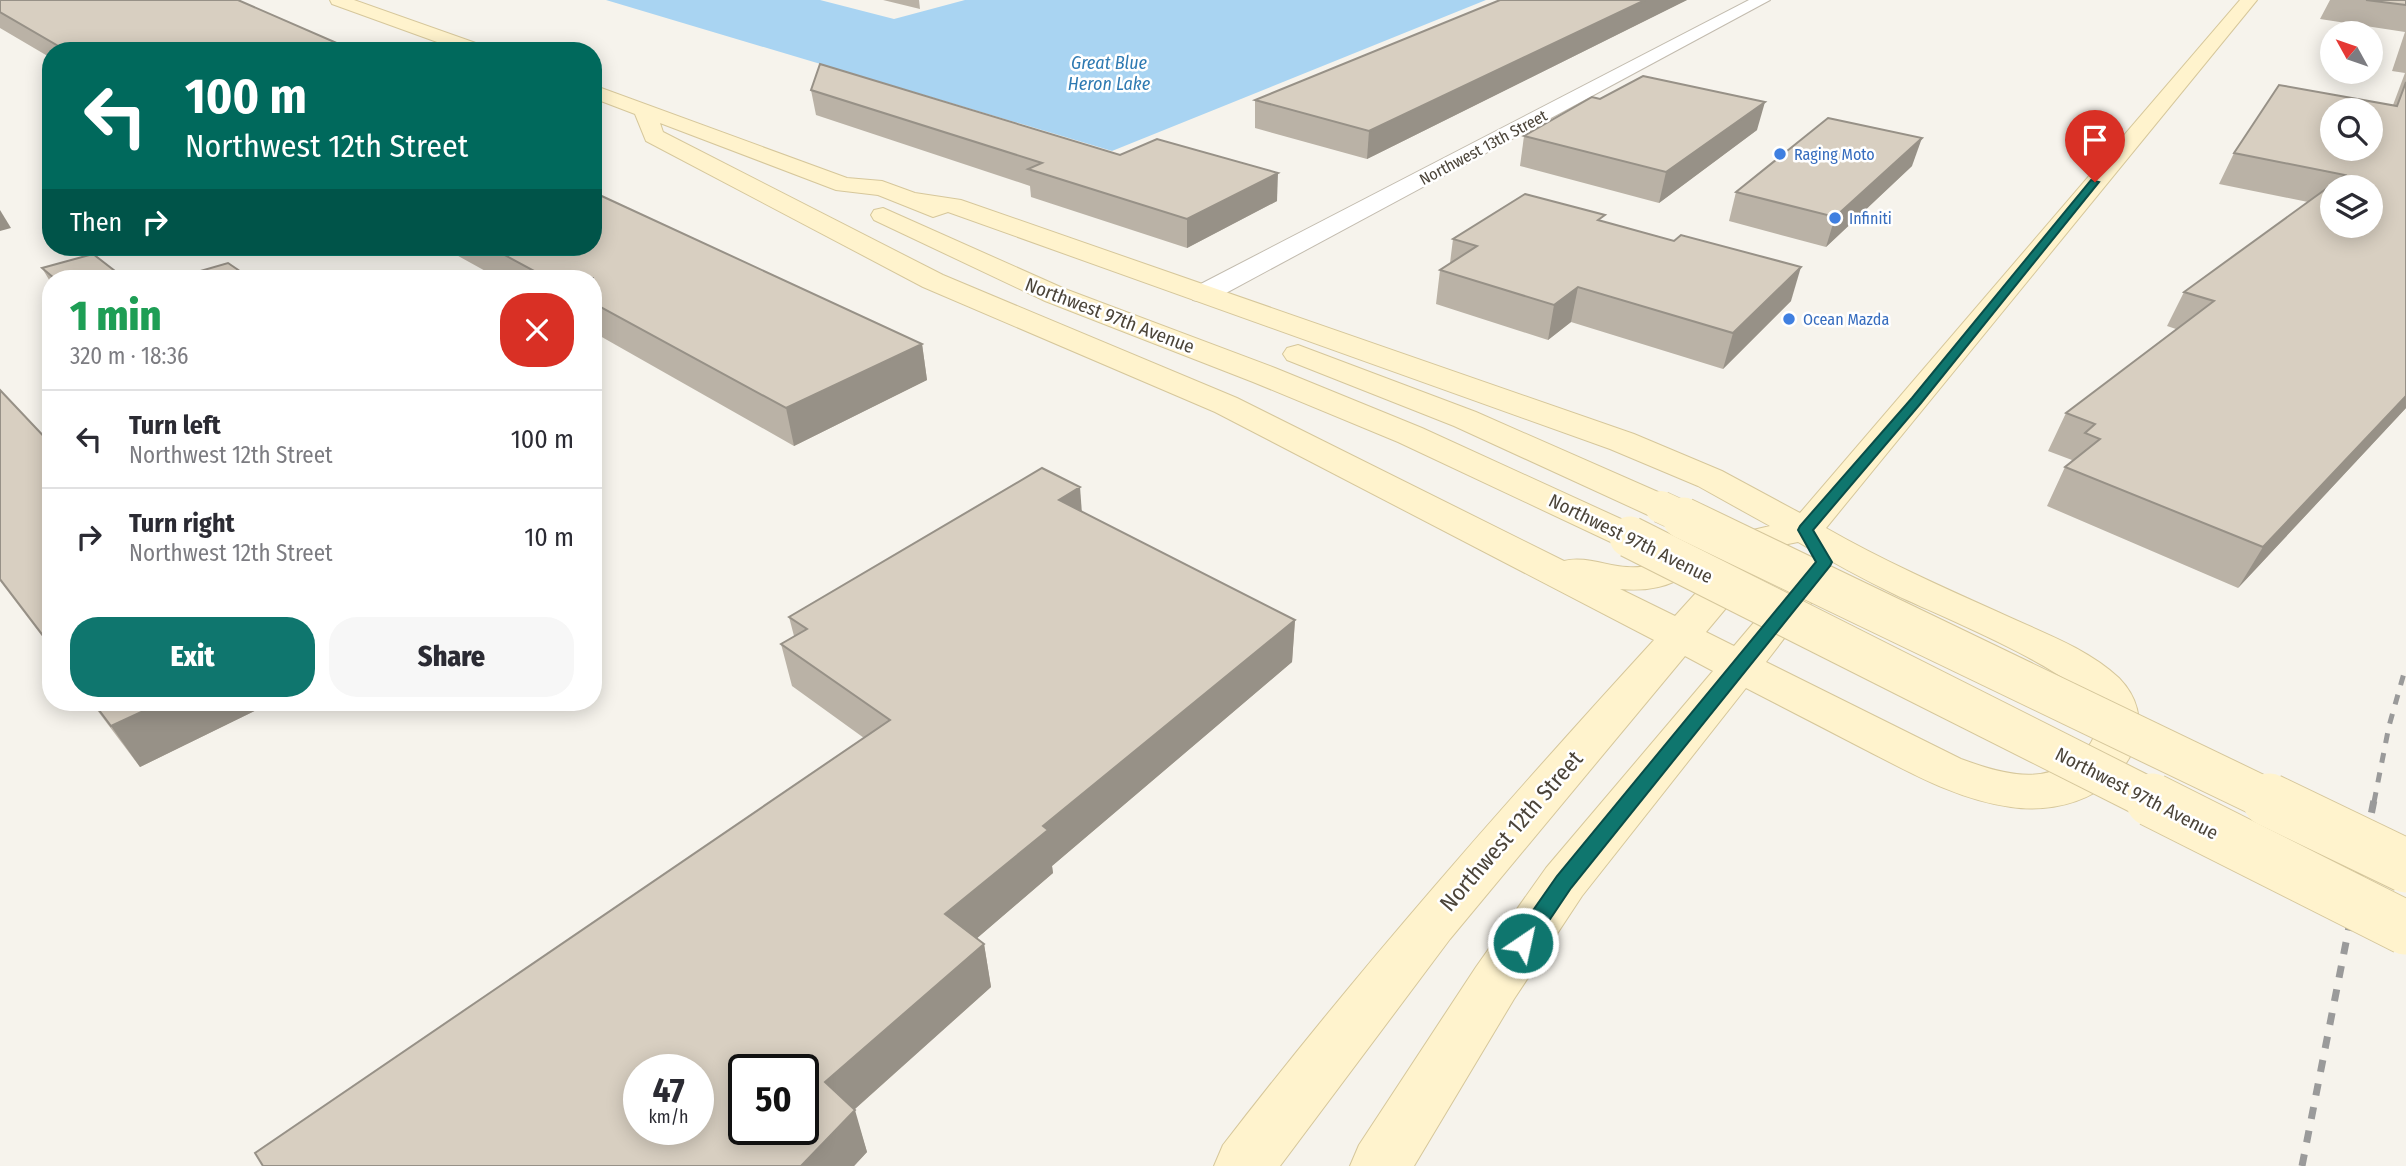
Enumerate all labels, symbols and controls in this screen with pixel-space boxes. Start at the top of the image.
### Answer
north arrow [2320,21,2384,84]
map controls [2320,21,2383,238]
water label: Great Blue Heron Lake [1068,52,1151,95]
text: 100 m [185,67,307,126]
icon: left [70,70,161,161]
button: search [2320,98,2383,161]
street label: Northwest 13th Street [1416,105,1551,189]
pin [2065,110,2125,182]
icon: arrive [2076,121,2114,159]
text: Northwest 12th Street [185,127,468,165]
place label: Raging Moto [1794,145,1875,164]
marker: Raging Moto [1772,146,1788,162]
button: layers [2320,175,2383,238]
icon: right [136,203,174,241]
text: Then [70,207,122,238]
place label: Infiniti [1849,209,1892,228]
marker: Infiniti [1827,210,1843,226]
street label: Northwest 97th Avenue [1022,273,1198,358]
text: 1 min [70,291,161,341]
button: close [500,293,574,367]
place label: Ocean Mazda [1803,310,1889,329]
marker: Ocean Mazda [1781,311,1797,327]
text: 320 m · 18:36 [70,342,188,370]
text: Turn left [129,410,221,441]
icon: left [70,420,108,458]
text: 100 m [511,424,574,455]
text: Northwest 12th Street [129,441,333,469]
street label: Northwest 97th Avenue [1545,489,1716,588]
text: Turn right [129,508,235,539]
icon: right [70,518,108,556]
text: 10 m [524,522,574,553]
text: Northwest 12th Street [129,539,333,567]
button: Exit [70,617,315,697]
button: Share [329,617,574,697]
street label: Northwest 97th Avenue [2052,742,2222,844]
street label: Northwest 12th Street [1434,745,1589,917]
position arrow [1486,906,1560,980]
speed limit sign: 50 [728,1054,819,1145]
text: 47 [652,1069,685,1111]
text: km/h [648,1106,689,1128]

